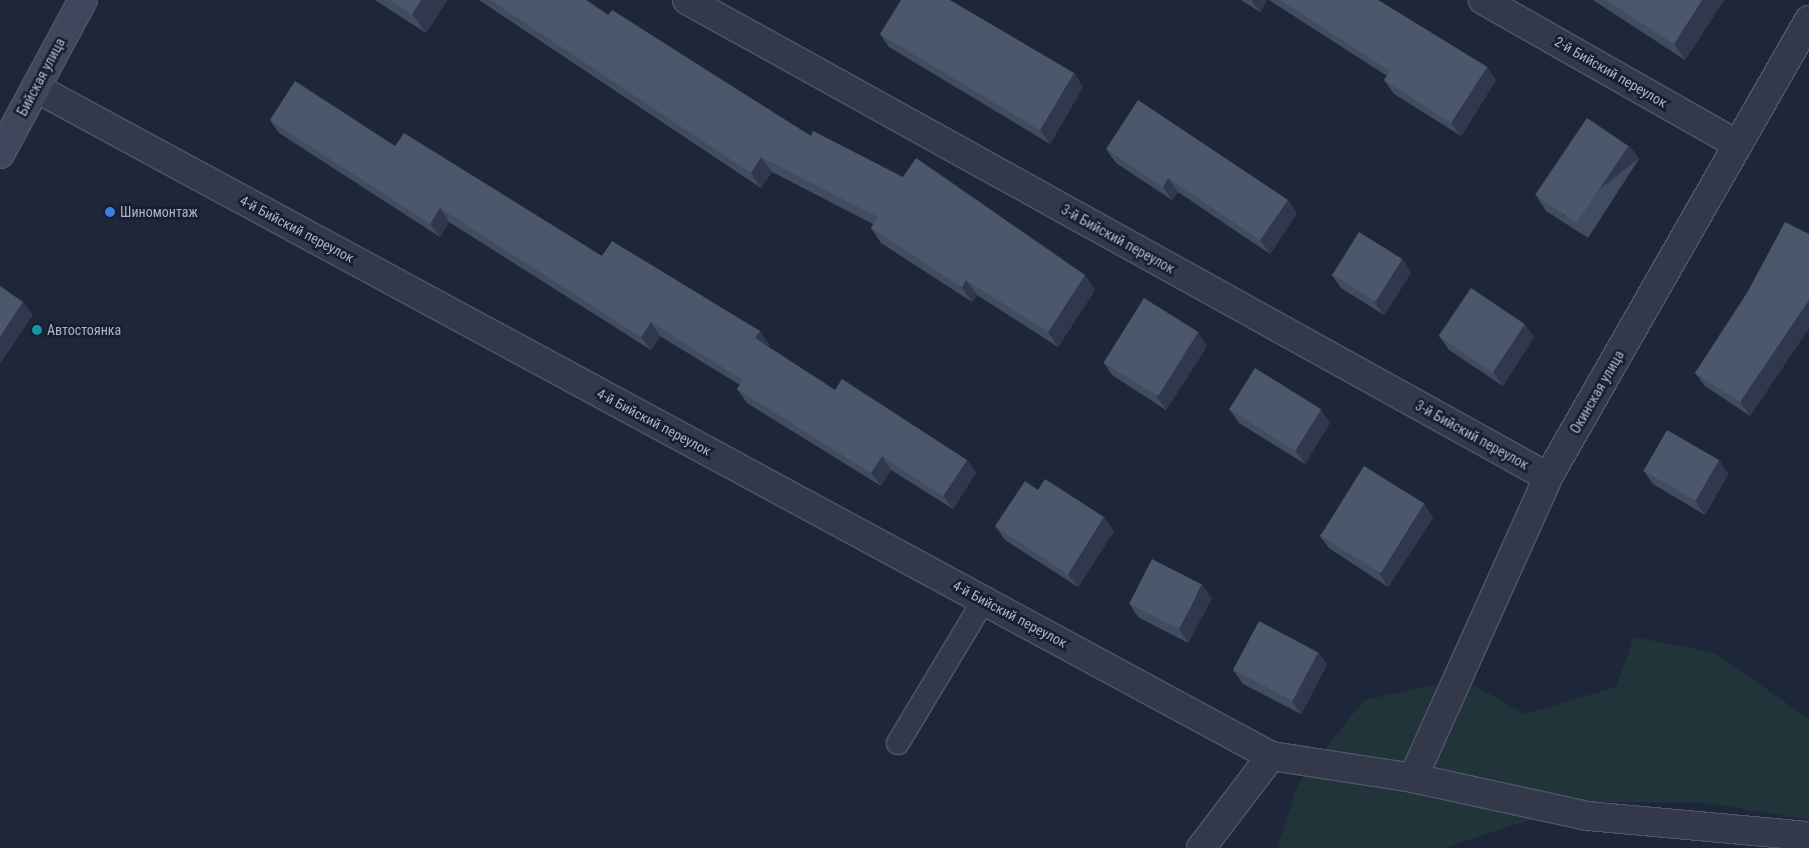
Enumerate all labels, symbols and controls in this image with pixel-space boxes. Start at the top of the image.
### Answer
street label: 2-й Бийский переулок [1552,33,1670,111]
street label: Бийская улица [13,35,69,119]
street label: 4-й Бийский переулок [237,192,357,266]
street label: 3-й Бийский переулок [1058,201,1178,277]
place label: Шиномонтаж [120,204,198,220]
marker: Шиномонтаж [104,206,116,218]
place label: Автостоянка [47,322,121,338]
marker: Автостоянка [31,324,43,336]
street label: Окинская улица [1566,347,1628,437]
street label: 4-й Бийский переулок [594,385,714,459]
street label: 3-й Бийский переулок [1412,397,1532,473]
street label: 4-й Бийский переулок [950,577,1070,651]

